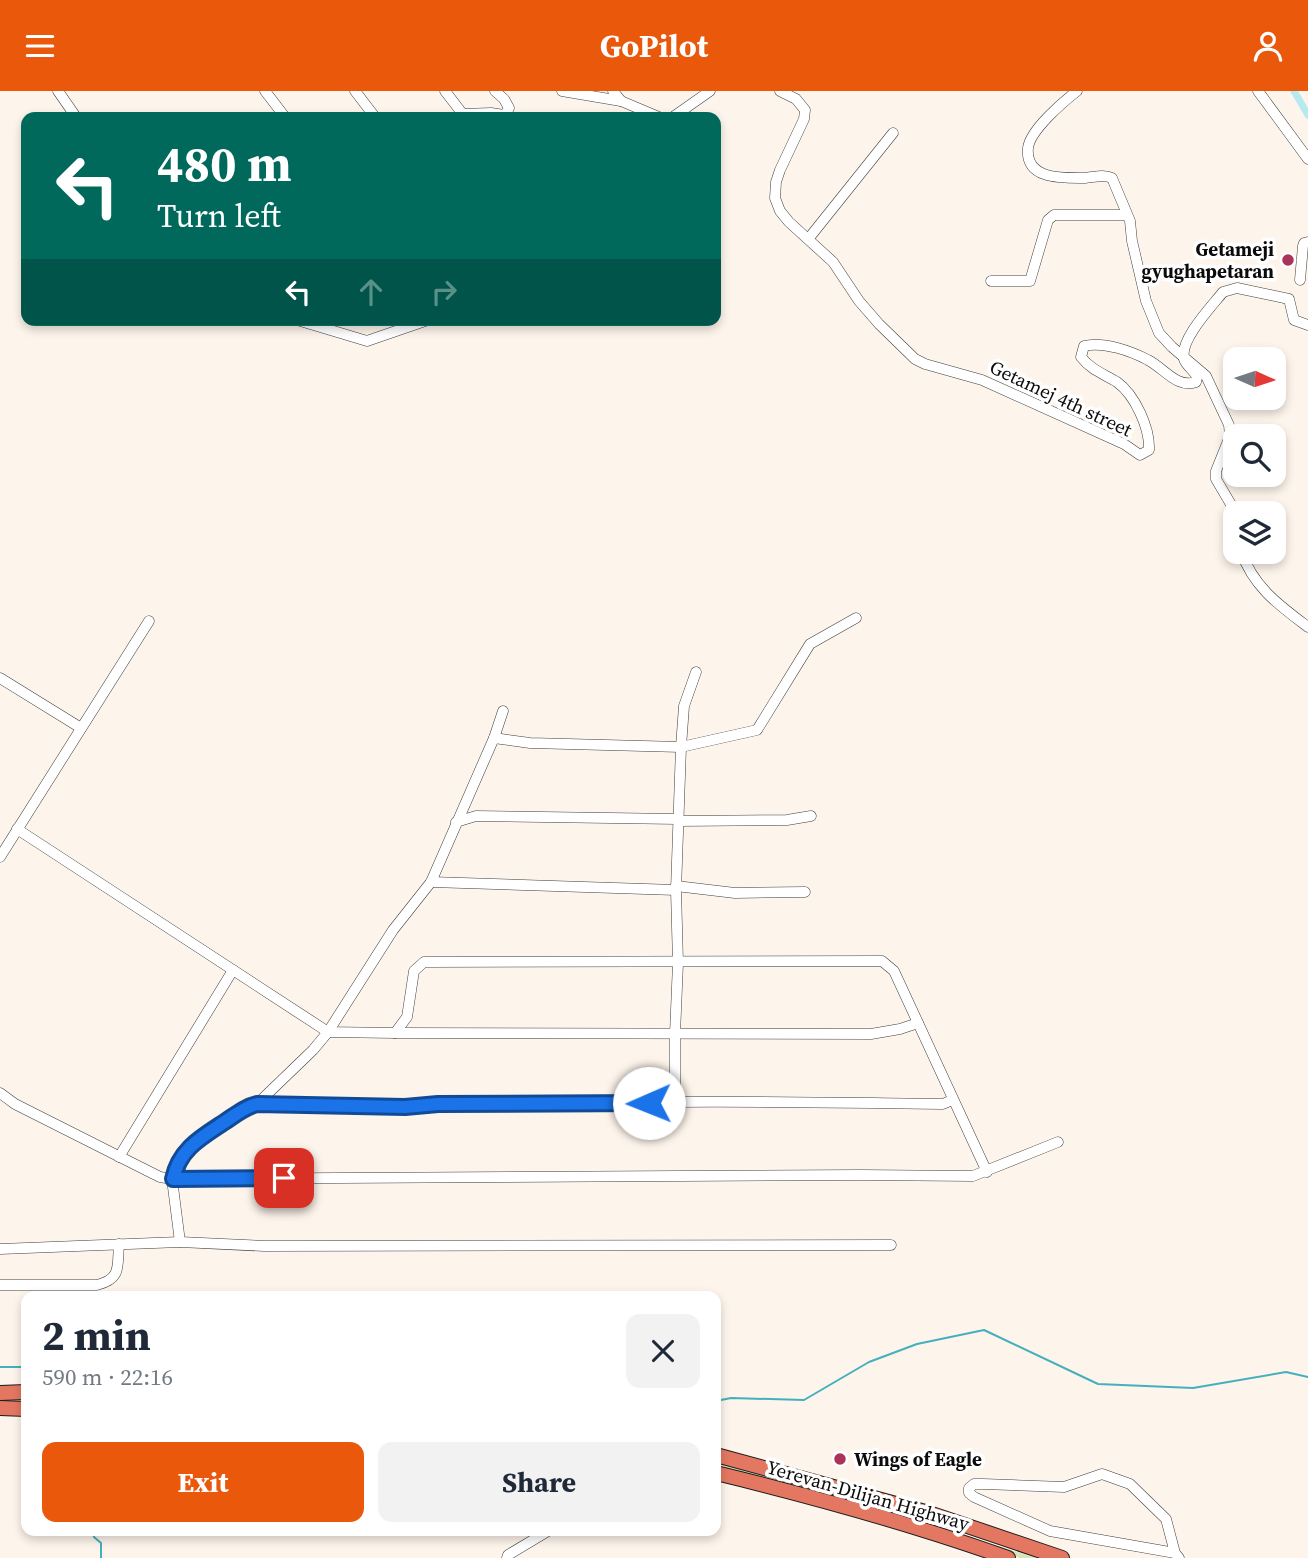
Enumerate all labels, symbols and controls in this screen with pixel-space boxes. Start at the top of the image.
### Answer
text: GoPilot [600,24,708,68]
icon: menu [21,27,59,65]
icon: person [1249,27,1287,65]
text: 480 m [157,130,292,197]
icon: left [42,140,133,231]
text: Turn left [157,194,281,238]
place label: Getameji gyughapetaran [1141,236,1274,284]
marker: Getameji gyughapetaran [1280,252,1296,268]
icon: left [279,273,317,311]
icon: ahead [352,273,390,311]
icon: right [425,273,463,311]
north arrow [1223,347,1286,409]
map controls [1223,347,1286,564]
street label: Getamej 4th street [986,354,1137,443]
button: search [1223,424,1286,487]
button: layers [1223,501,1286,564]
position arrow [612,1066,686,1140]
pin [254,1148,314,1208]
icon: arrive [265,1159,303,1197]
text: 2 min [42,1306,151,1364]
button: close [626,1314,700,1388]
text: 590 m · 22:16 [42,1361,173,1393]
button: Exit [42,1442,364,1522]
button: Share [378,1442,700,1522]
place label: Wings of Eagle [854,1446,982,1472]
marker: Wings of Eagle [832,1451,848,1467]
street label: Yerevan-Dilijan Highway [764,1454,973,1536]

